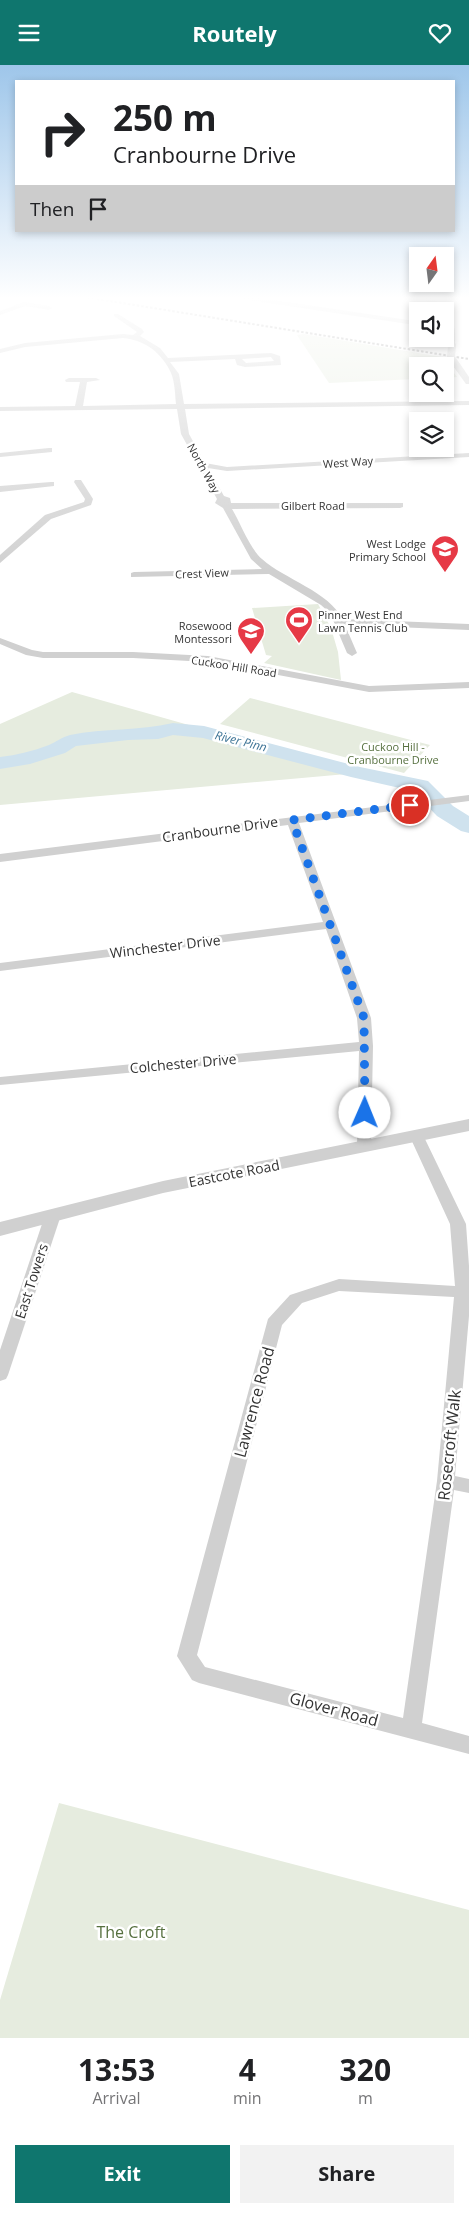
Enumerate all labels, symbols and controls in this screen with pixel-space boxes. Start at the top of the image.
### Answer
text: Routely [192,18,277,48]
icon: menu [15,19,43,47]
icon: heart [426,19,454,47]
text: 250 m [113,94,217,141]
icon: right [30,100,95,165]
text: Cranbourne Drive [113,139,296,169]
icon: arrive [84,195,112,223]
text: Then [30,196,74,222]
north arrow [409,247,454,293]
map controls [409,247,454,457]
button: sound [409,302,454,347]
button: search [409,357,454,402]
button: layers [409,412,454,457]
street label: North Way [184,440,224,496]
street label: West Way [322,453,374,471]
street label: Gilbert Road [281,498,345,513]
school or university icon: West Lodge Primary School [430,534,460,573]
place label: West Lodge Primary School [349,536,426,564]
street label: Crest View [175,565,230,581]
sports icon: Pinner West End Lawn Tennis Club [284,605,314,644]
place label: Pinner West End Lawn Tennis Club [318,607,408,635]
school or university icon: Rosewood Montessori [236,616,266,655]
place label: Rosewood Montessori [174,618,232,646]
street label: Cuckoo Hill Road [190,652,278,680]
water label: River Pinn [213,726,269,756]
park label: Cuckoo Hill - Cranbourne Drive [347,739,439,767]
pin [389,784,431,826]
icon: arrive [396,791,424,819]
street label: Cranbourne Drive [161,811,279,847]
street label: Winchester Drive [109,930,222,962]
street label: Colchester Drive [129,1049,237,1077]
position arrow [338,1086,390,1138]
street label: Eastcote Road [187,1155,281,1191]
street label: East Towers [10,1241,52,1321]
street label: Lawrence Road [229,1344,279,1460]
street label: Rosecroft Walk [432,1388,466,1501]
street label: Glover Road [287,1687,381,1731]
park label: The Croft [96,1921,166,1943]
text: 13:53 [78,2049,155,2090]
text: 4 [239,2049,256,2090]
text: 320 [340,2049,391,2090]
text: Arrival [92,2087,141,2109]
text: min [233,2087,262,2109]
text: m [358,2087,373,2109]
button: Exit [15,2145,230,2203]
button: Share [240,2145,454,2203]

